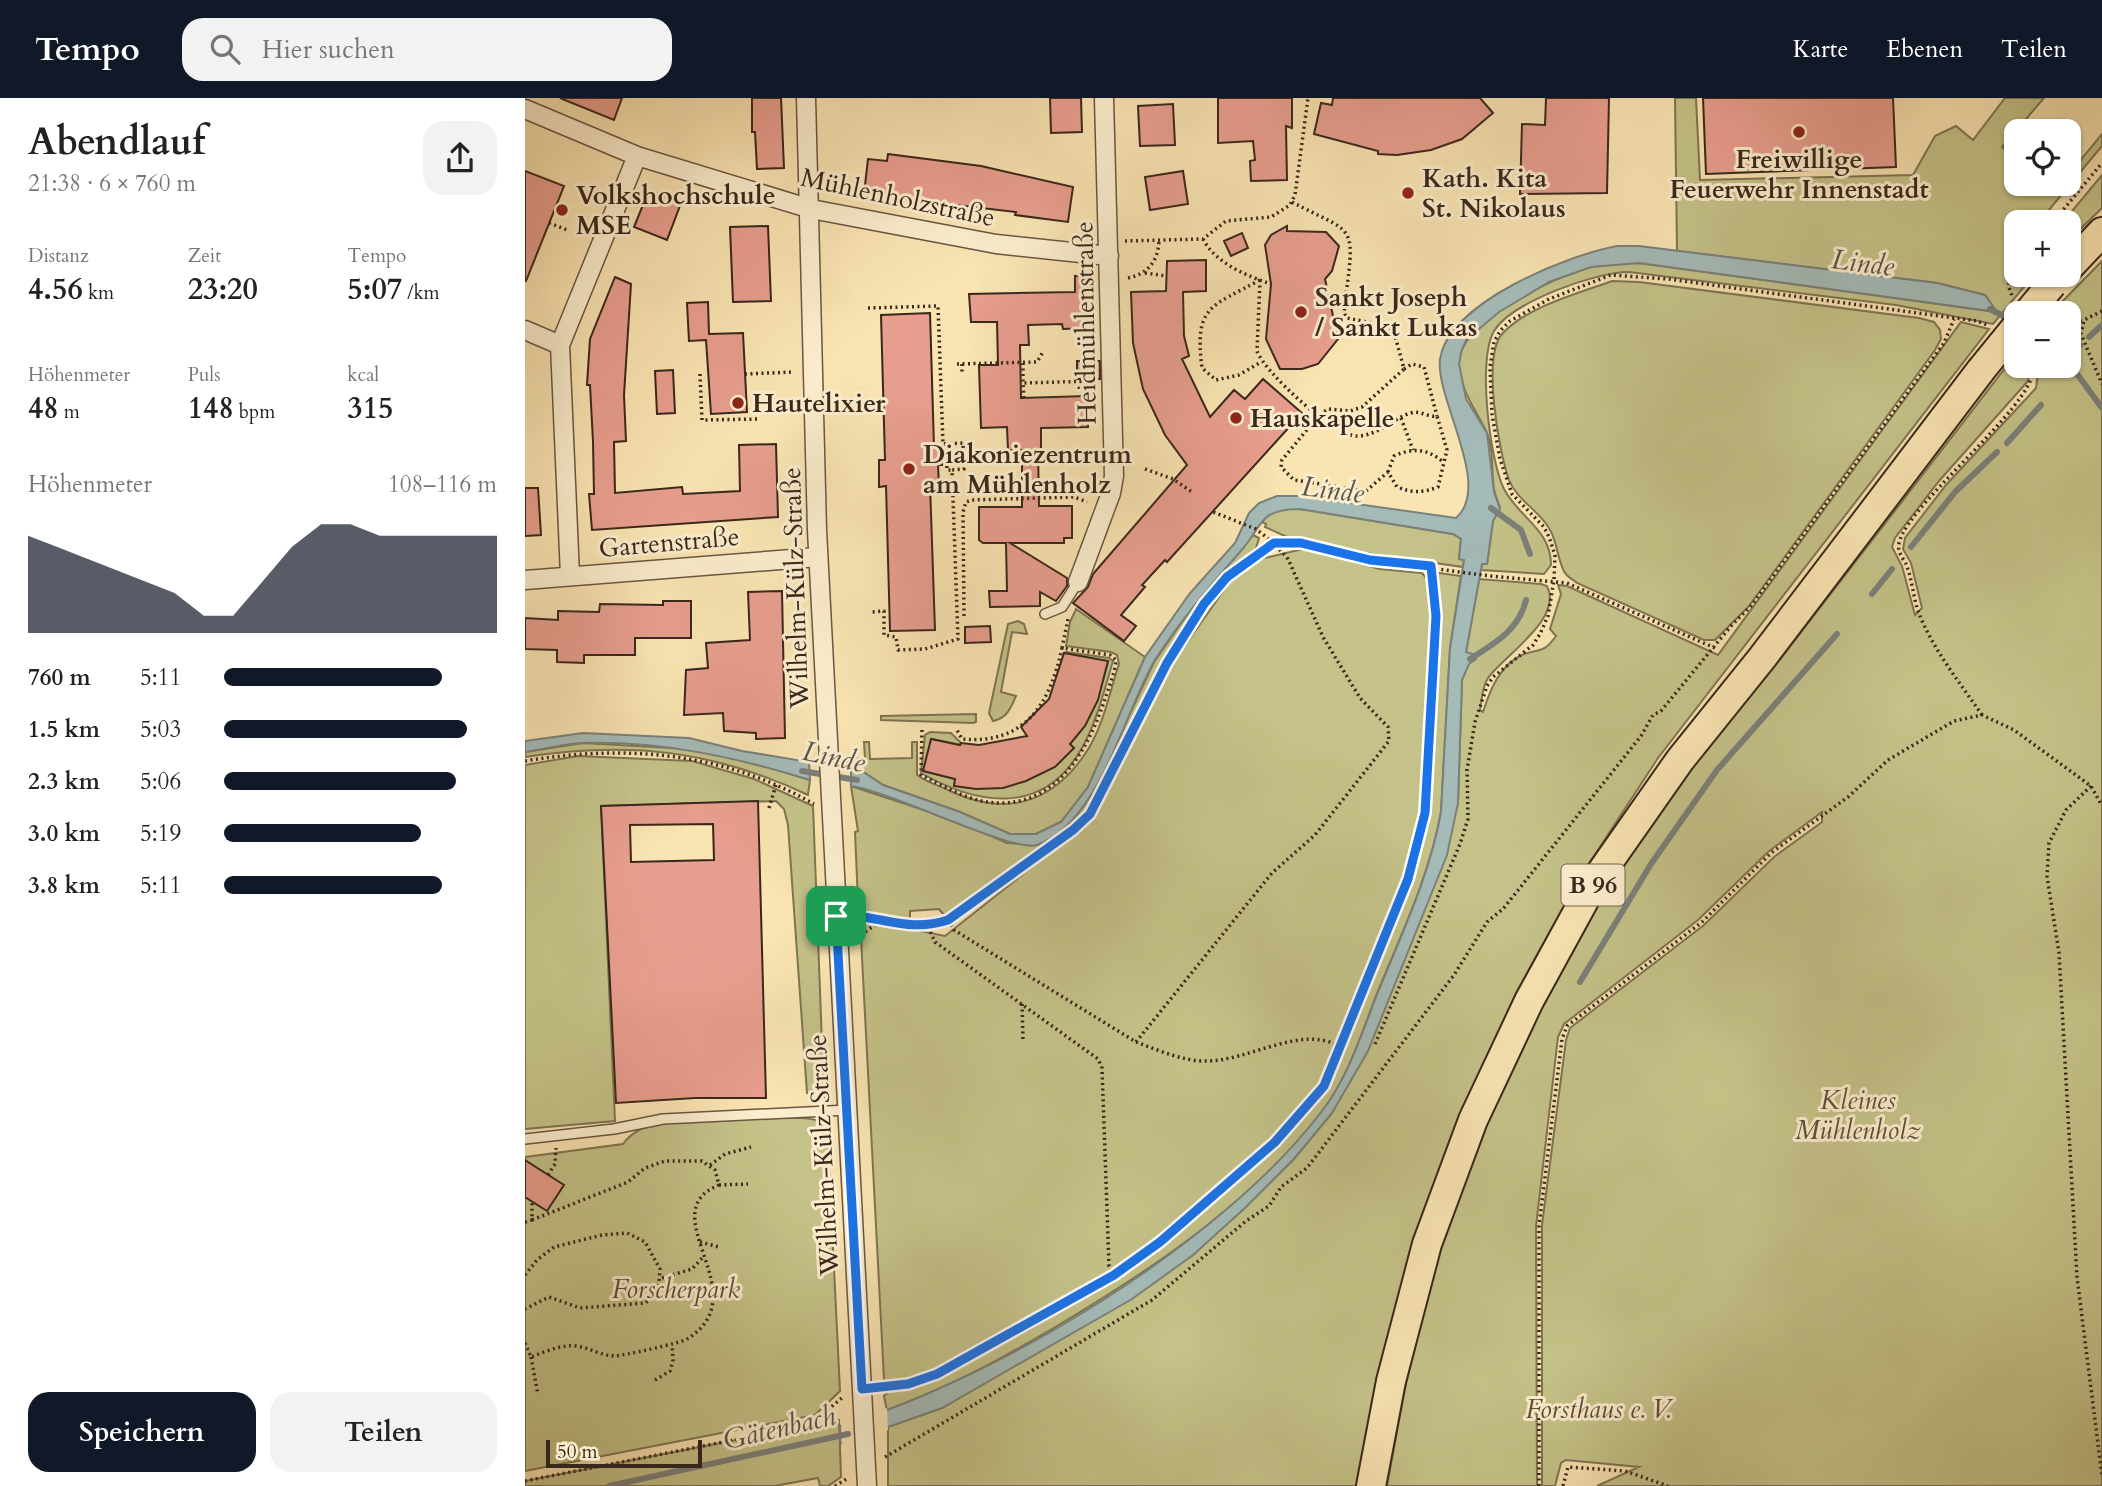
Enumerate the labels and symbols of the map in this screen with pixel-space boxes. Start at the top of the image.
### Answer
marker: Freiwillige Feuerwehr Innenstadt [1791,124,1807,140]
place label: Freiwillige Feuerwehr Innenstadt [1669,142,1929,207]
street label: Mühlenholzstraße [798,160,998,235]
place label: Kath. Kita St. Nikolaus [1422,161,1566,226]
place label: Volkshochschule MSE [576,178,776,243]
marker: Kath. Kita St. Nikolaus [1400,185,1416,201]
marker: Volkshochschule MSE [554,202,570,218]
street label: Heidmühlenstraße [1066,221,1105,425]
water label: Linde [1829,240,1897,286]
place label: Sankt Joseph / Sankt Lukas [1315,280,1477,345]
marker: Sankt Joseph / Sankt Lukas [1293,304,1309,320]
place label: Hautelixier [752,386,886,421]
marker: Hautelixier [730,395,746,411]
place label: Hauskapelle [1250,401,1395,436]
marker: Hauskapelle [1228,410,1244,426]
place label: Diakoniezentrum am Mühlenholz [923,437,1132,502]
marker: Diakoniezentrum am Mühlenholz [901,461,917,477]
street label: Wilhelm-Külz-Straße [774,467,817,710]
water label: Linde [1299,467,1367,513]
street label: Gartenstraße [597,519,741,566]
water label: Linde [799,732,869,782]
road number: B 96 [1561,864,1625,906]
pin [806,886,866,946]
street label: Wilhelm-Külz-Straße [800,1033,847,1278]
park label: Kleines Mühlenholz [1795,1083,1921,1148]
park label: Forscherpark [612,1272,740,1307]
park label: Forsthaus e. V. [1526,1392,1674,1427]
water label: Gätenbach [719,1396,840,1459]
scale bar [546,1437,702,1469]

